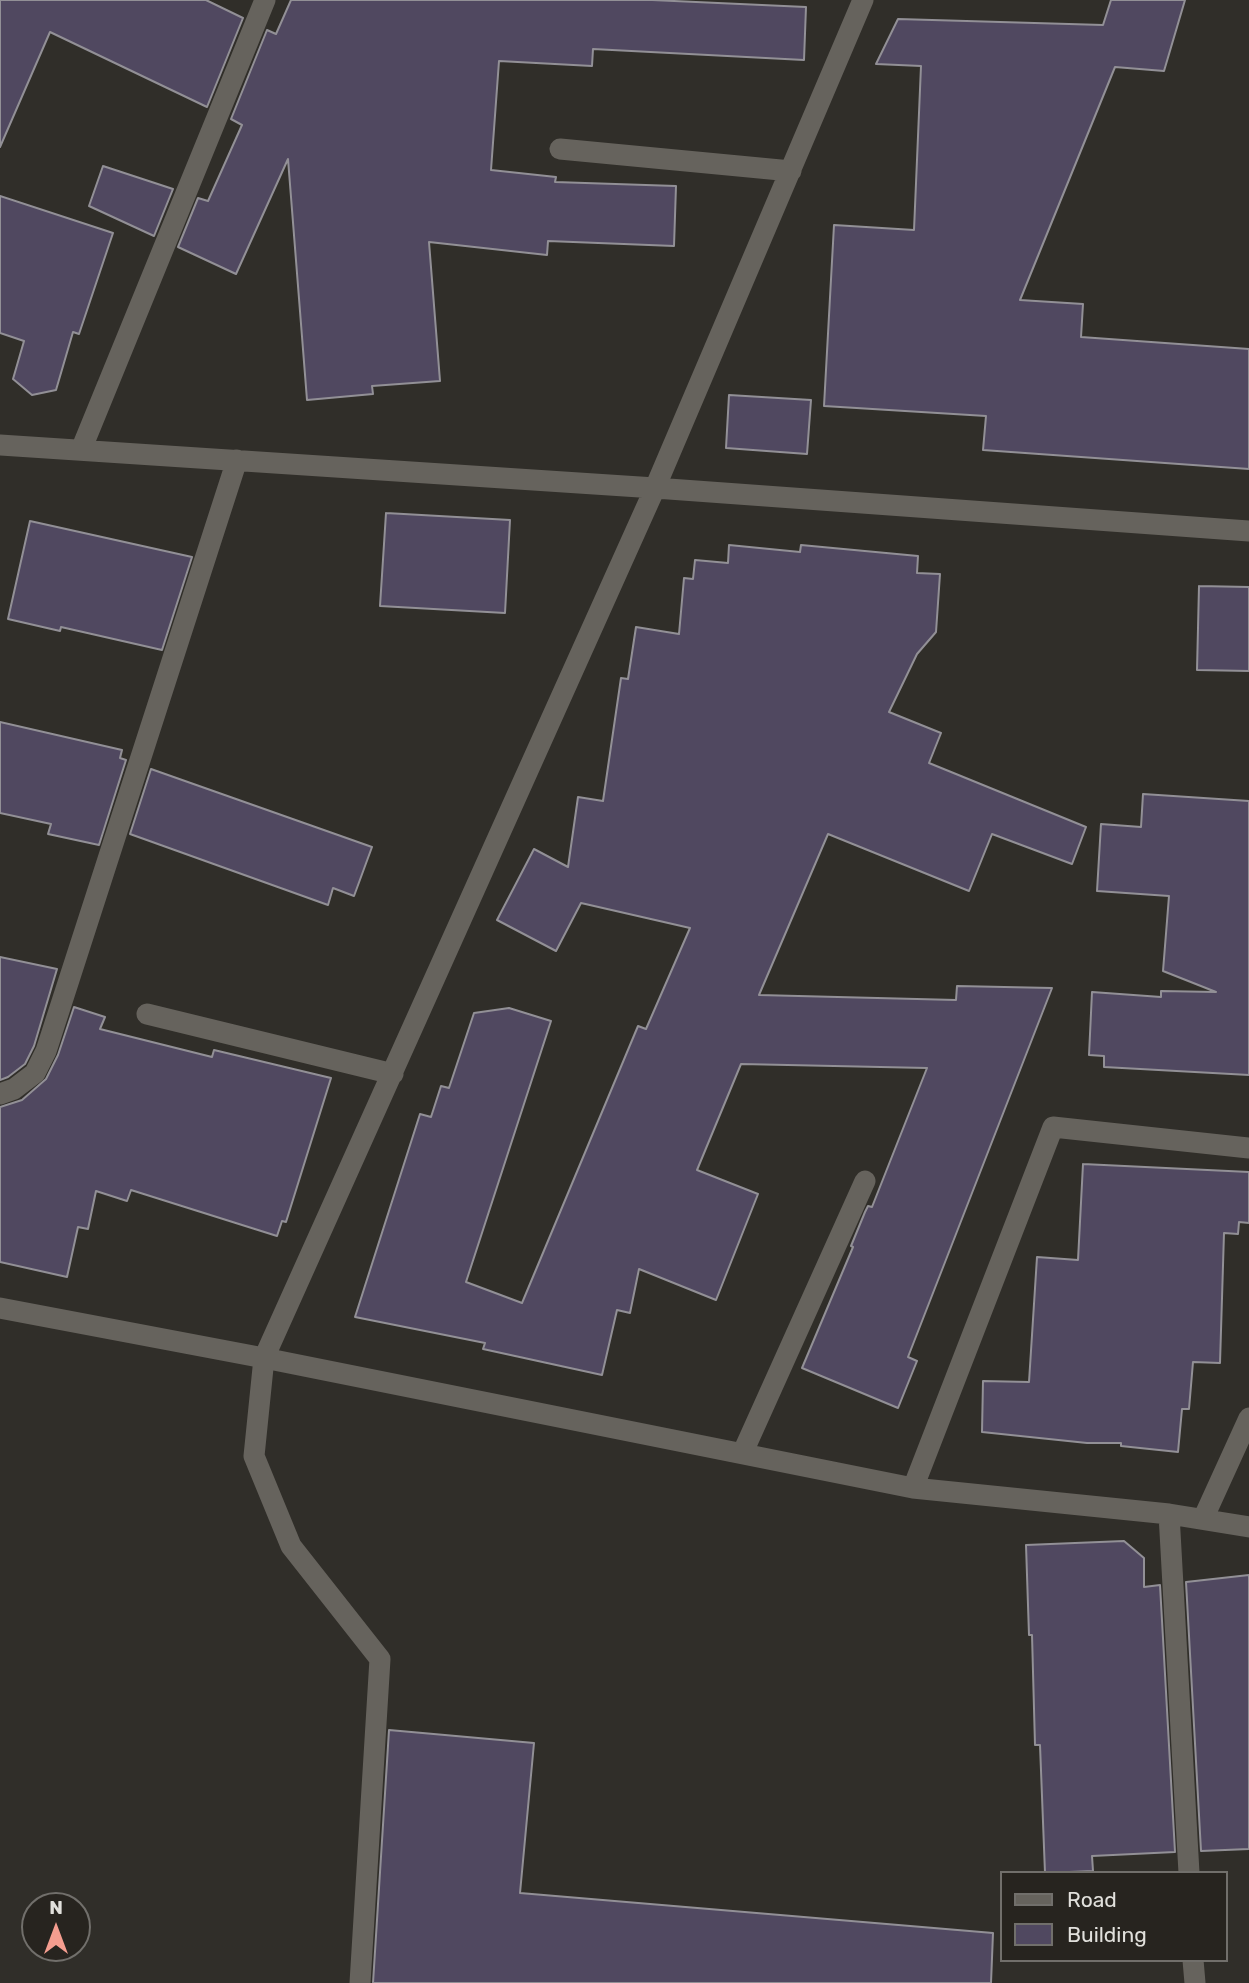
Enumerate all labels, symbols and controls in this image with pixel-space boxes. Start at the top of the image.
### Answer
legend [1000,1871,1228,1962]
text: Road [1067,1887,1117,1912]
north arrow [21,1892,91,1962]
text: N [49,1896,63,1919]
text: Building [1067,1922,1147,1947]

